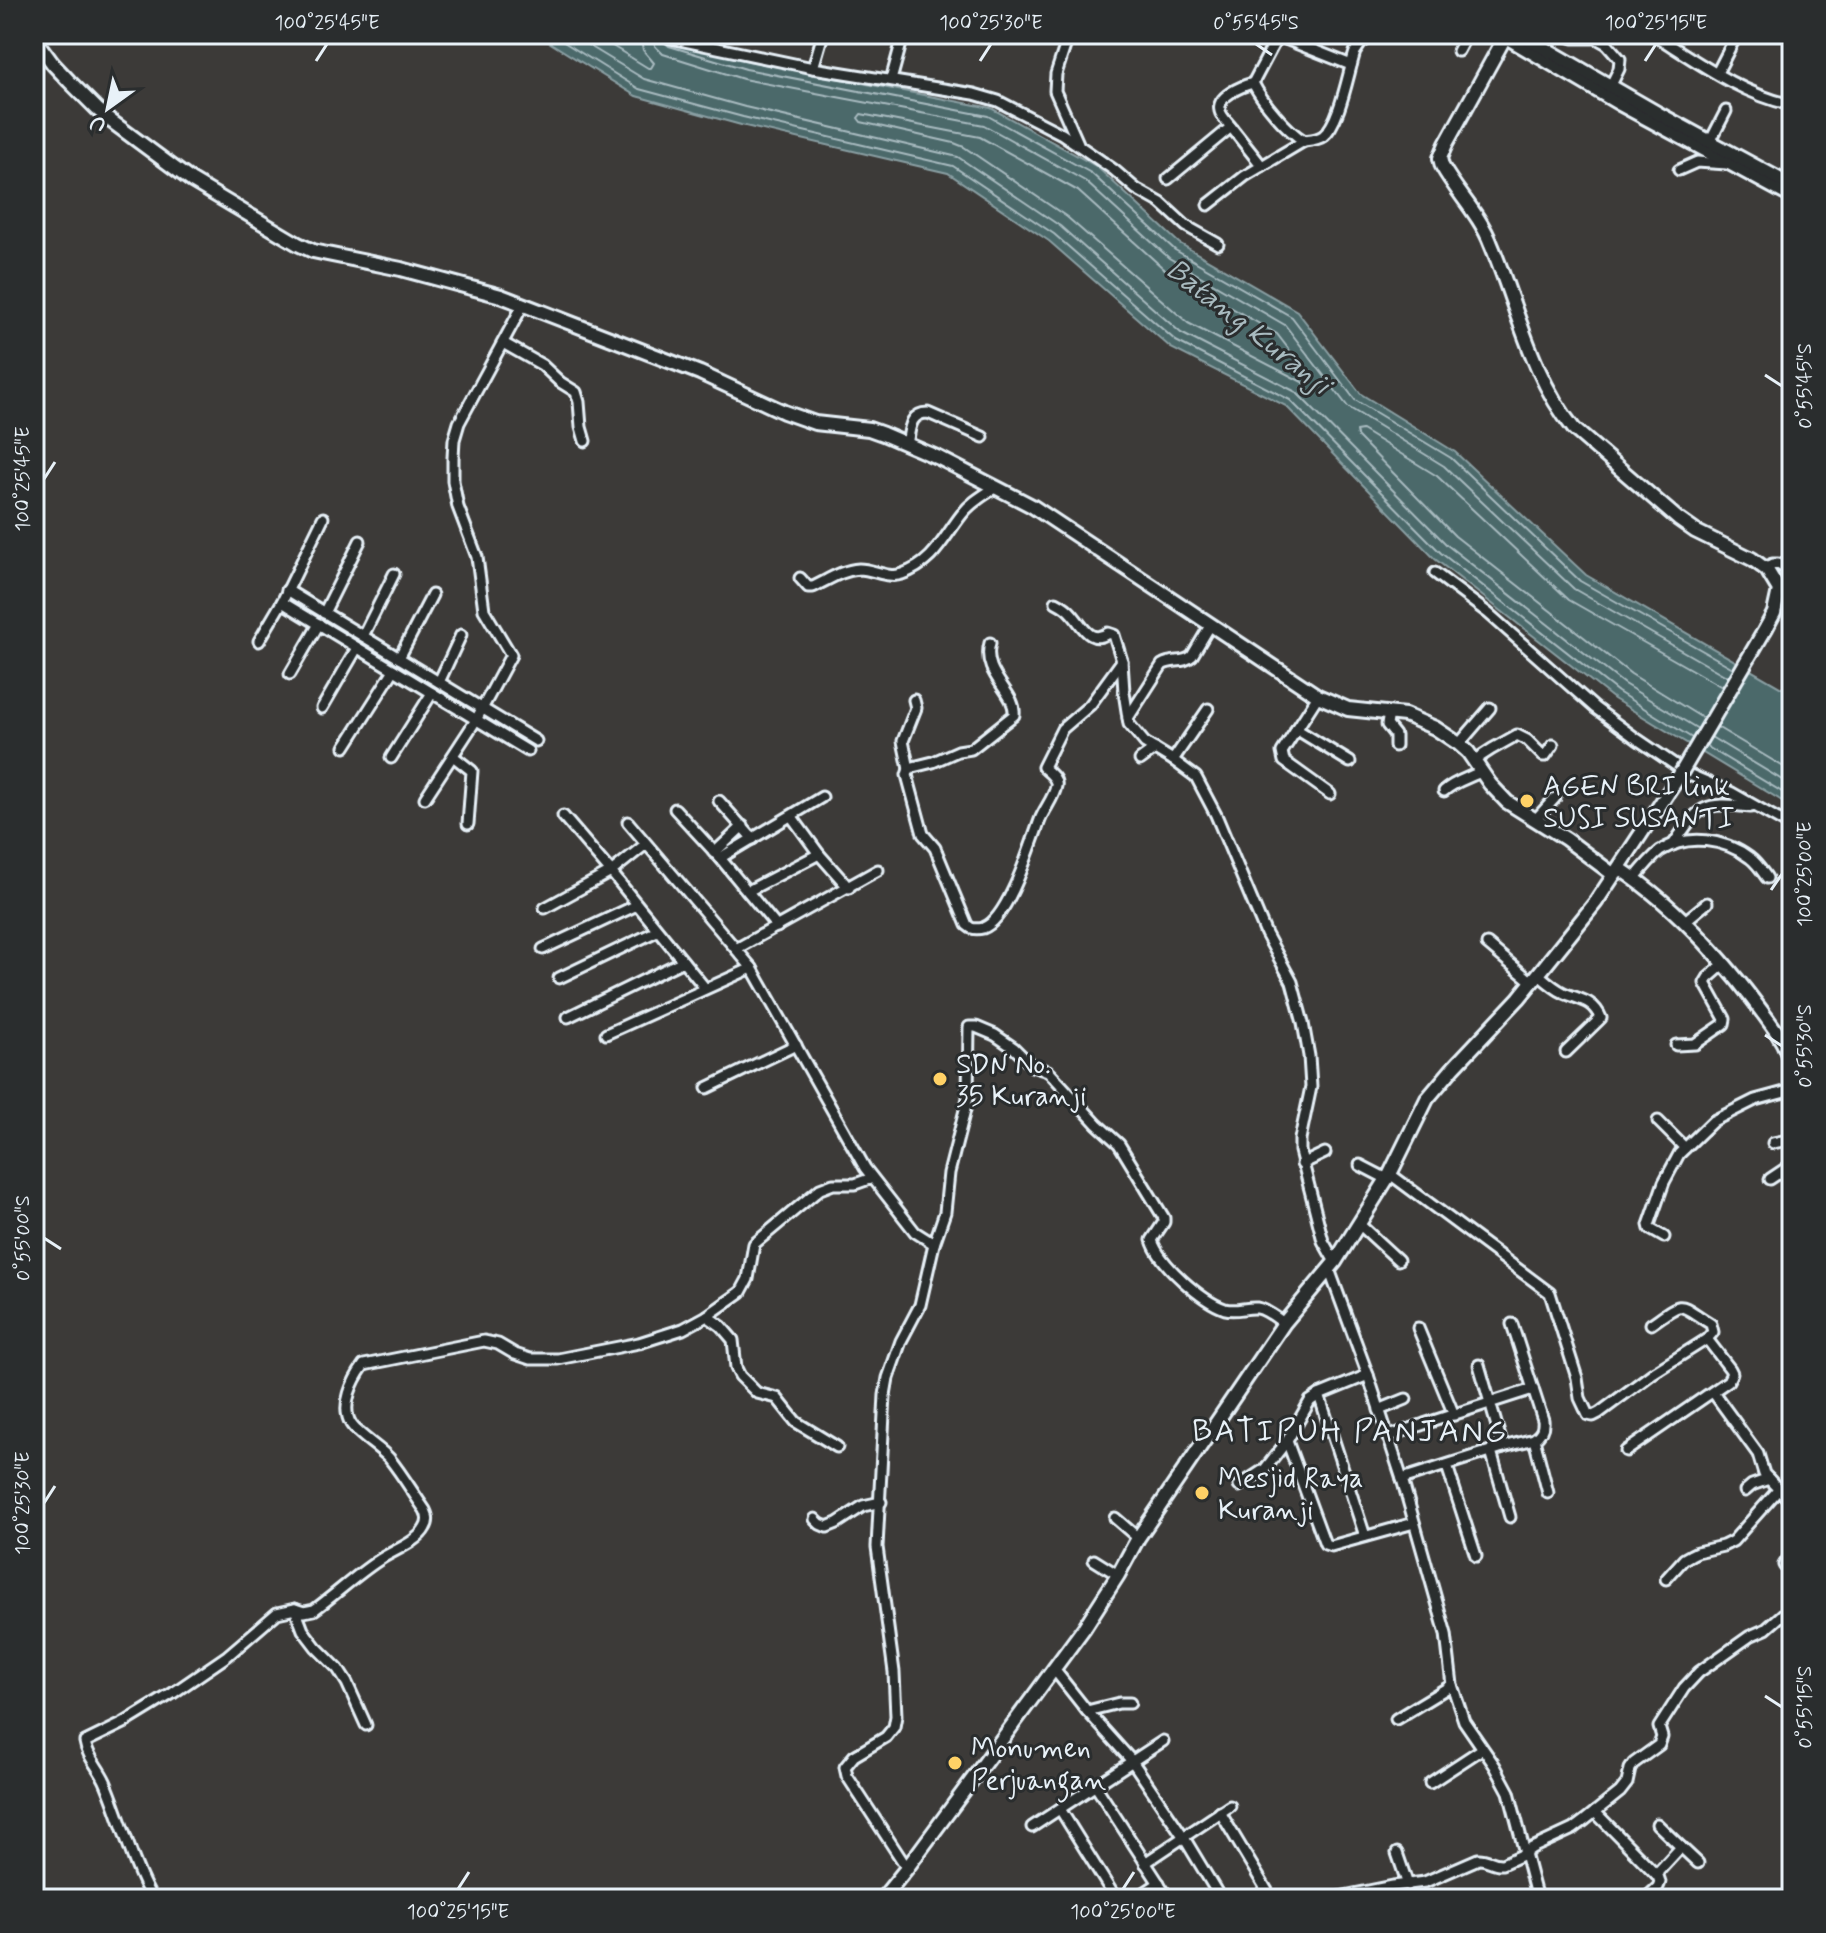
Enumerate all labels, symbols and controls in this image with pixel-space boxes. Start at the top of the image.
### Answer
text: 100°25'45"E [274,10,380,37]
text: 100°25'30"E [939,10,1043,37]
text: 0°55'45"S [1213,10,1299,37]
text: 100°25'15"E [1605,10,1707,37]
north arrow [68,68,148,148]
text: U [85,107,112,139]
water label: Batang Kuranji [1157,251,1342,407]
text: 0°55'45"S [1792,343,1819,429]
text: 100°25'45"E [10,426,37,532]
place label: AGEN BRI link SUSI SUSANTI [1543,769,1735,838]
marker: AGEN BRI link SUSI SUSANTI [1518,792,1536,810]
text: 100°25'00"E [1792,821,1819,927]
text: 0°55'30"S [1792,1004,1819,1088]
place label: SDN No. 35 Kuranji [956,1047,1086,1116]
marker: SDN No. 35 Kuranji [931,1070,949,1088]
text: 0°55'00"S [10,1195,37,1281]
district label: BATIPUH PANJANG [1192,1411,1508,1453]
text: 100°25'30"E [10,1451,37,1555]
place label: Mesjid Raya Kuranji [1218,1461,1364,1530]
marker: Mesjid Raya Kuranji [1193,1484,1211,1502]
text: 0°55'15"S [1792,1666,1819,1748]
place label: Monumen Perjuangan [971,1731,1106,1803]
marker: Monumen Perjuangan [946,1754,964,1772]
text: 100°25'15"E [407,1899,509,1926]
text: 100°25'00"E [1070,1899,1176,1926]

